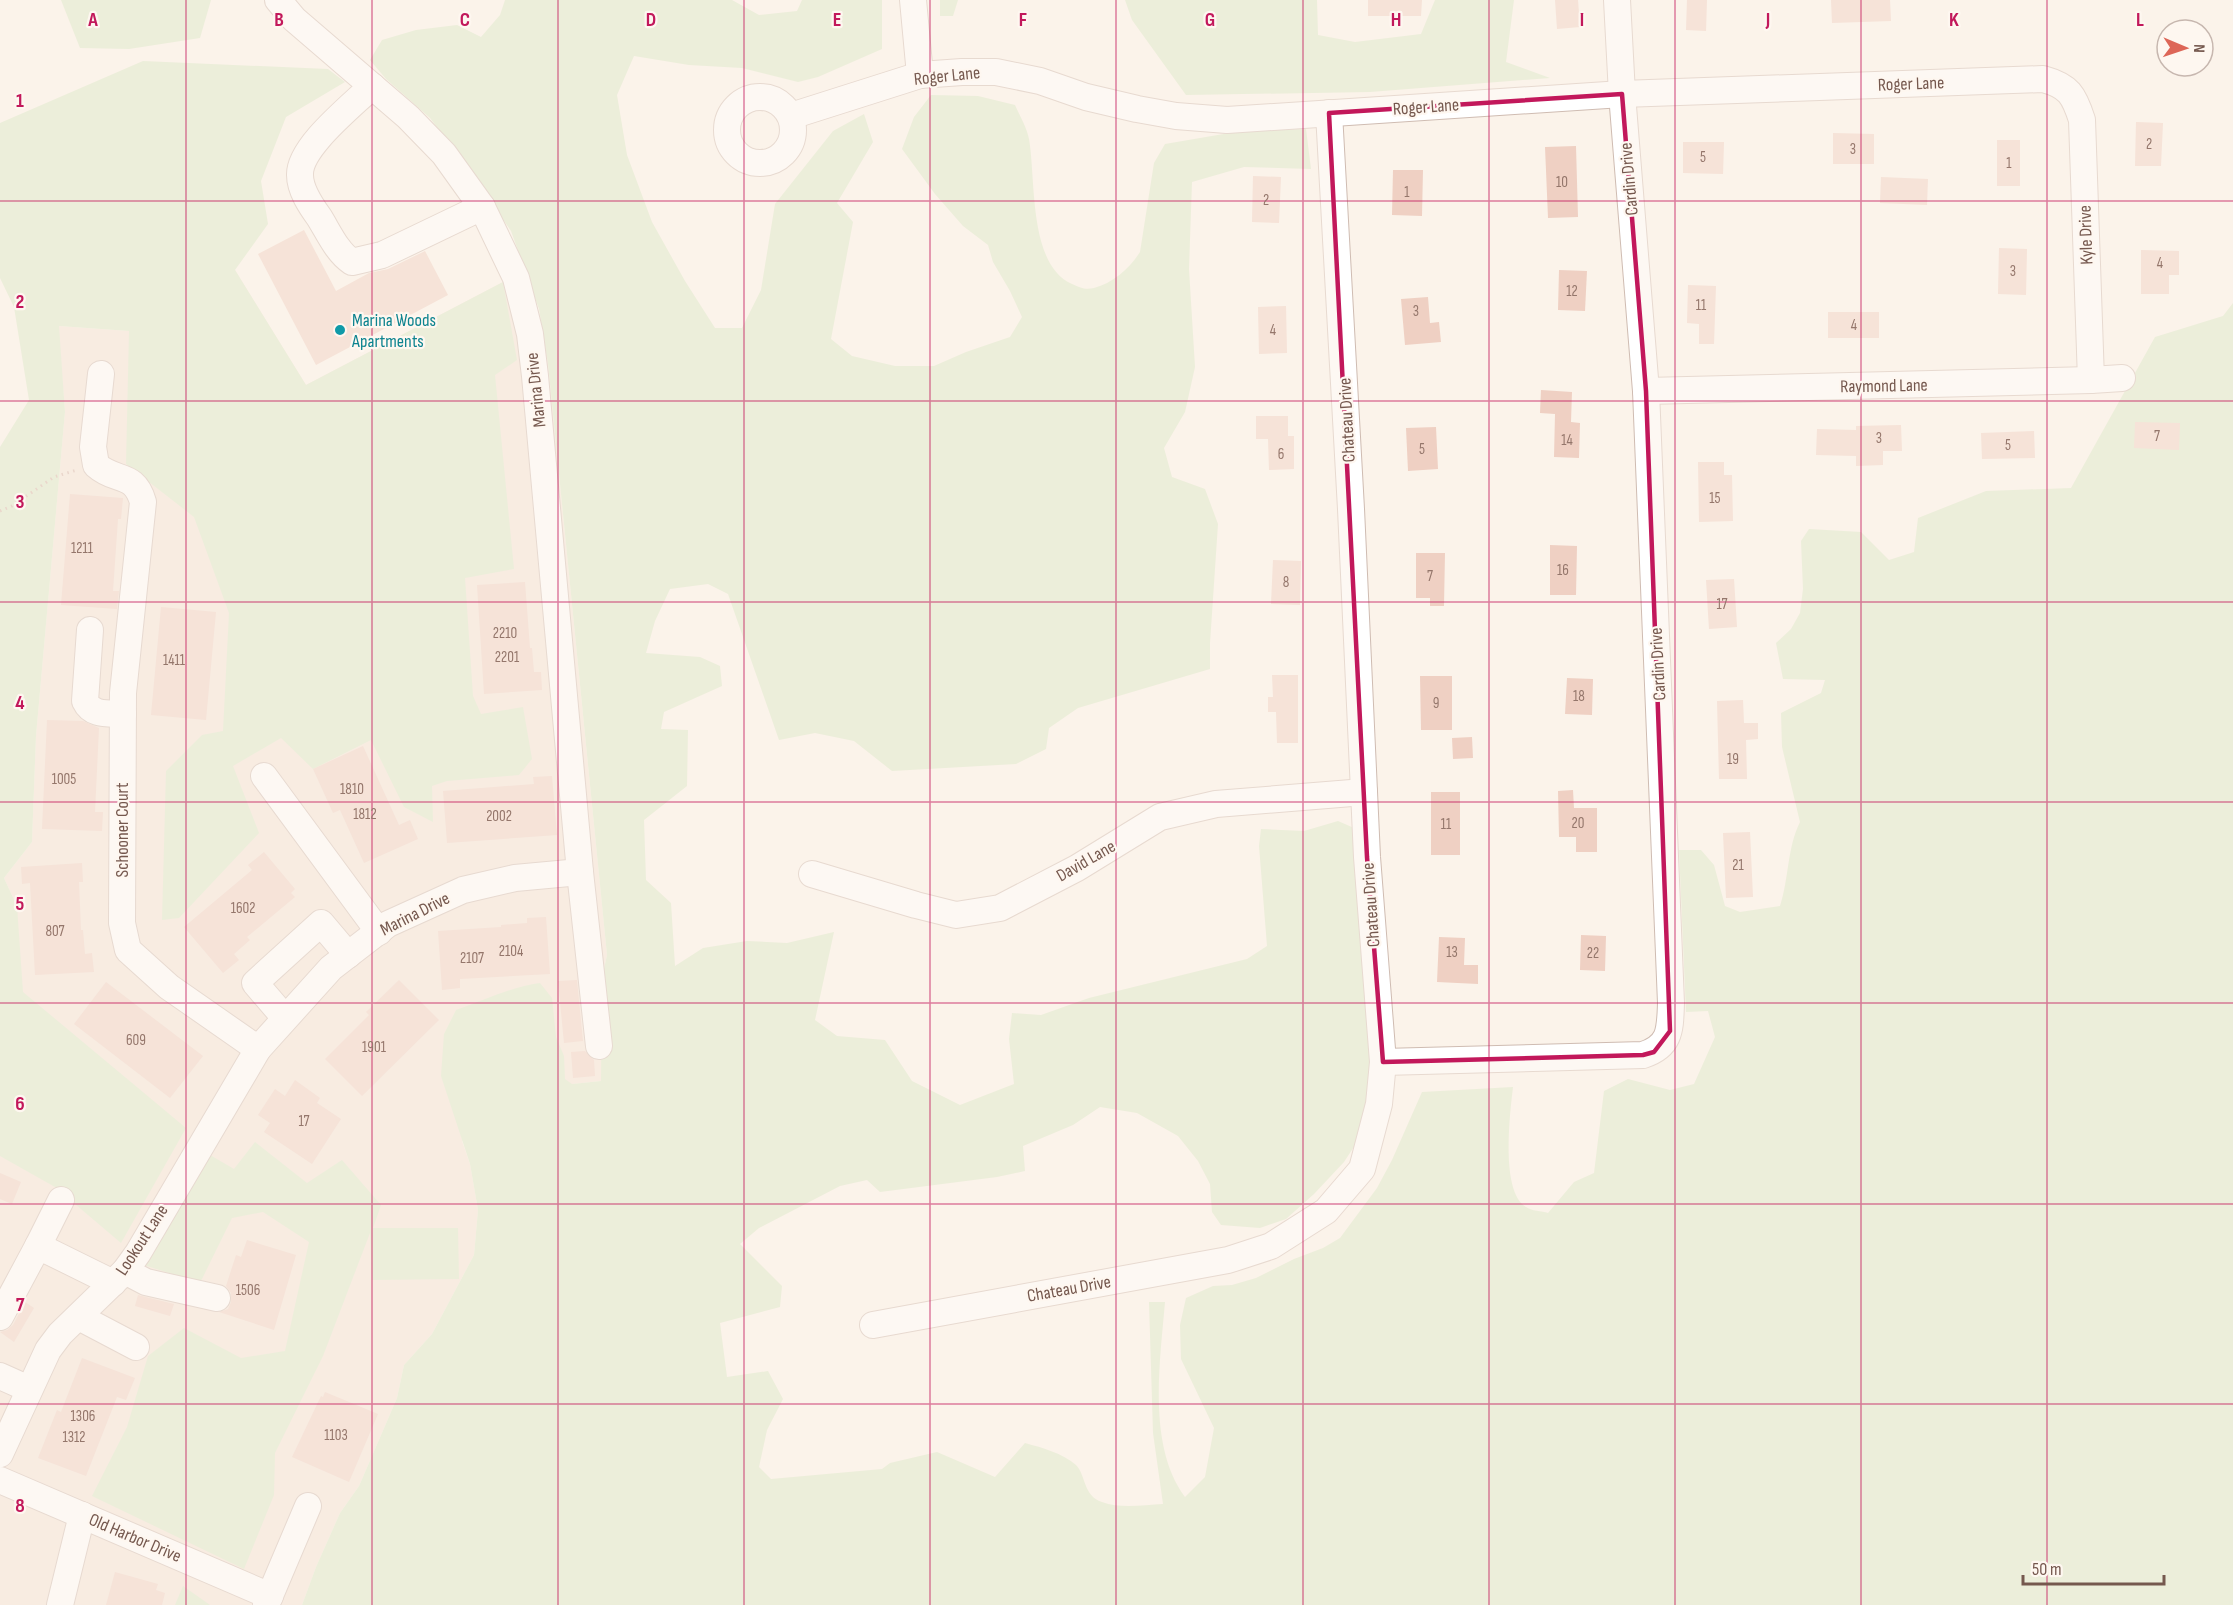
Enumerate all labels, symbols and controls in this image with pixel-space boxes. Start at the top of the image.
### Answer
text: A [87,8,98,32]
text: B [274,8,284,32]
text: C [460,8,470,32]
text: D [646,8,656,32]
text: E [833,8,841,32]
text: F [1019,8,1027,32]
text: G [1205,8,1215,32]
text: H [1391,8,1401,32]
text: I [1580,8,1584,32]
text: J [1765,8,1770,32]
text: K [1949,8,1959,32]
text: L [2136,8,2144,32]
north arrow [2155,18,2215,78]
text: N [2189,44,2208,53]
street label: Roger Lane [913,62,981,90]
street label: Roger Lane [1877,72,1945,96]
text: 1 [16,89,24,113]
street label: Roger Lane [1392,94,1460,120]
house number: 2 [2146,135,2152,154]
house number: 3 [1850,140,1856,159]
street label: Cardin Drive [1615,142,1643,216]
house number: 5 [1700,148,1706,167]
house number: 1 [2006,154,2012,173]
house number: 10 [1556,173,1568,192]
house number: 1 [1404,183,1410,202]
house number: 2 [1263,191,1269,210]
street label: Kyle Drive [2074,205,2098,265]
house number: 4 [2157,254,2163,273]
house number: 3 [2010,262,2016,281]
house number: 12 [1566,282,1578,301]
text: 2 [16,290,24,314]
house number: 11 [1696,296,1707,315]
house number: 3 [1413,302,1419,321]
place label: Marina Woods Apartments [351,310,436,352]
house number: 4 [1851,316,1857,335]
house number: 4 [1270,321,1276,340]
marker: Marina Woods Apartments [333,323,347,337]
street label: Marina Drive [522,352,550,428]
street label: Raymond Lane [1840,375,1928,397]
street label: Chateau Drive [1334,377,1360,463]
house number: 7 [2154,427,2160,446]
house number: 3 [1876,429,1882,448]
house number: 14 [1561,431,1573,450]
house number: 5 [2005,436,2011,455]
house number: 5 [1419,440,1425,459]
house number: 6 [1278,445,1284,464]
house number: 15 [1709,489,1721,508]
text: 3 [16,490,25,514]
house number: 1211 [71,539,94,558]
house number: 16 [1557,561,1569,580]
house number: 7 [1427,567,1433,586]
house number: 8 [1283,573,1289,592]
house number: 17 [1716,595,1728,614]
house number: 2210 [493,624,517,643]
street label: Cardin Drive [1646,627,1670,701]
house number: 2201 [495,648,520,667]
house number: 1411 [163,651,186,670]
house number: 18 [1573,687,1585,706]
text: 4 [15,691,25,715]
house number: 9 [1433,694,1439,713]
house number: 19 [1727,750,1739,769]
house number: 1005 [52,770,76,789]
house number: 1810 [340,780,364,799]
street label: Schooner Court [112,782,133,877]
house number: 1812 [353,805,377,824]
house number: 2002 [486,807,512,826]
house number: 20 [1572,814,1584,833]
house number: 11 [1441,815,1452,834]
street label: David Lane [1053,836,1119,886]
house number: 21 [1732,856,1744,875]
street label: Chateau Drive [1358,862,1384,948]
street label: Marina Drive [377,888,453,940]
text: 5 [16,892,25,916]
house number: 1602 [231,899,255,918]
house number: 807 [45,922,65,941]
house number: 2104 [499,942,523,961]
house number: 13 [1446,943,1458,962]
house number: 22 [1587,944,1599,963]
house number: 2107 [460,949,484,968]
house number: 609 [126,1031,146,1050]
house number: 1901 [362,1038,387,1057]
text: 6 [15,1092,25,1116]
house number: 17 [298,1112,310,1131]
street label: Lookout Lane [111,1201,173,1279]
street label: Chateau Drive [1025,1271,1113,1307]
house number: 1506 [236,1281,260,1300]
text: 7 [16,1293,25,1317]
house number: 1306 [71,1407,95,1426]
house number: 1103 [324,1426,348,1445]
house number: 1312 [62,1428,86,1447]
text: 8 [15,1494,25,1518]
street label: Old Harbor Drive [86,1509,184,1567]
scale bar [2023,1548,2164,1586]
text: 50 m [2032,1559,2062,1580]

